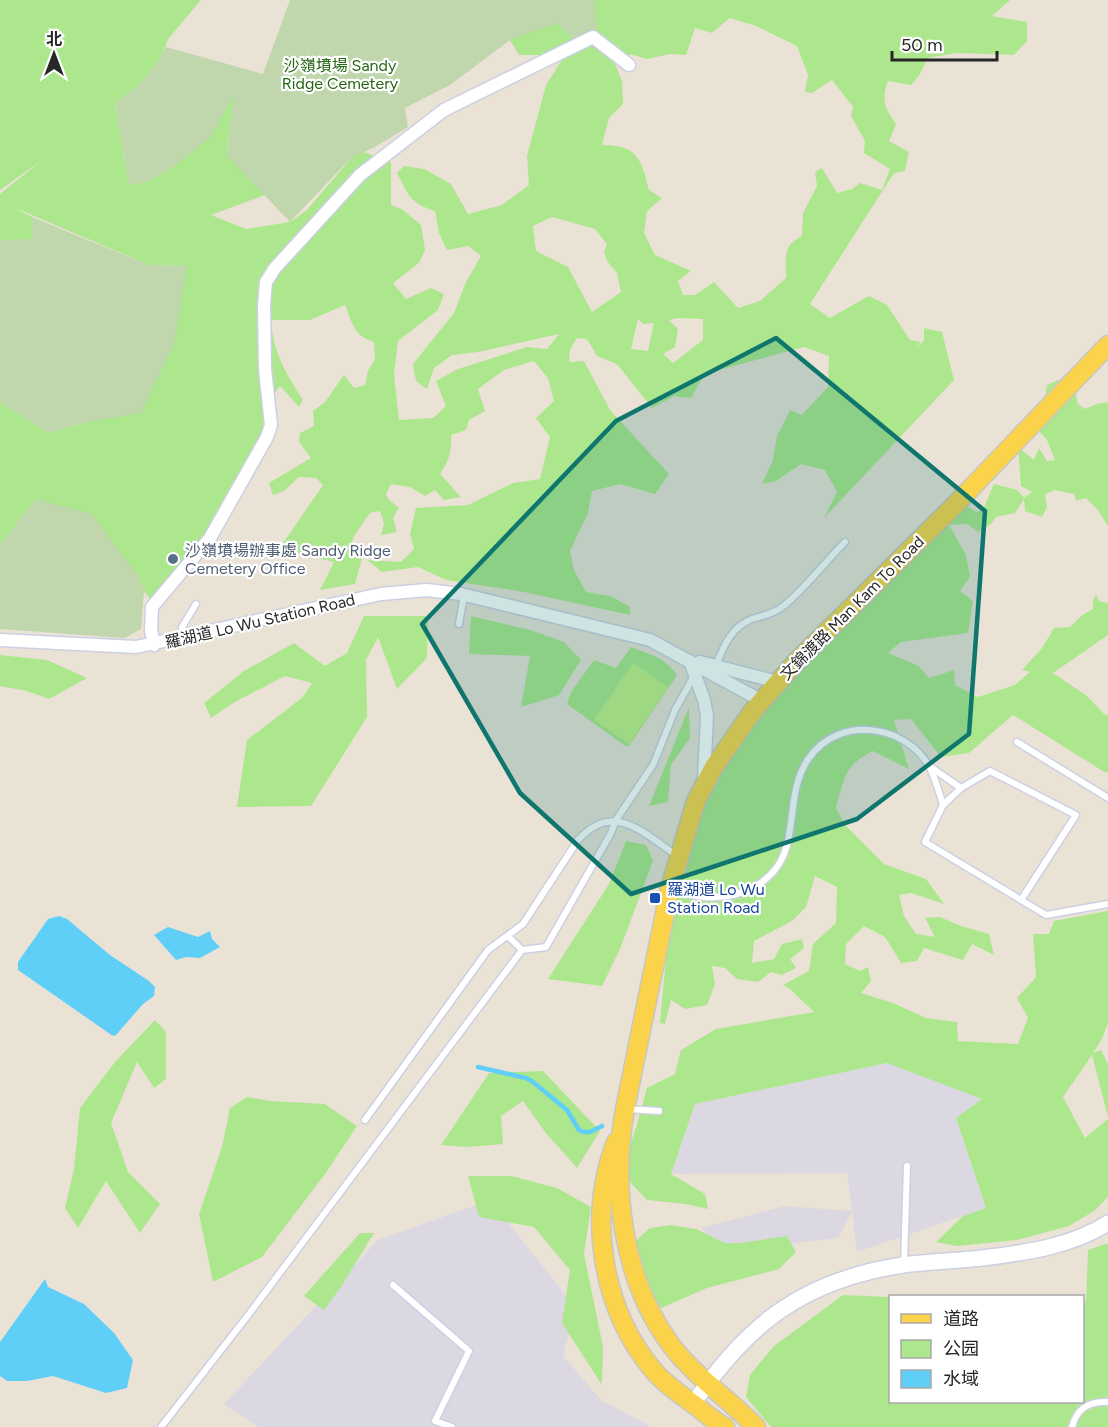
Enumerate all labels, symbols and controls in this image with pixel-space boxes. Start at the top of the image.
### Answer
north arrow [24,24,84,84]
scale bar [892,24,997,62]
text: 北 [46,30,62,49]
text: 50 m [901,34,943,56]
park label: 沙嶺墳場 Sandy Ridge Cemetery [282,56,399,93]
street label: 文錦渡路 Man Kam To Road [776,532,928,684]
place label: 沙嶺墳場辦事處 Sandy Ridge Cemetery Office [185,541,391,578]
marker: 沙嶺墳場辦事處 Sandy Ridge Cemetery Office [166,552,180,566]
street label: 羅湖道 Lo Wu Station Road [163,590,357,652]
place label: 羅湖道 Lo Wu Station Road [667,880,765,917]
marker: 羅湖道 Lo Wu Station Road [648,891,662,905]
legend [889,1295,1084,1403]
text: 道路 [943,1308,979,1330]
text: 公园 [943,1338,979,1360]
text: 水域 [943,1368,979,1390]

